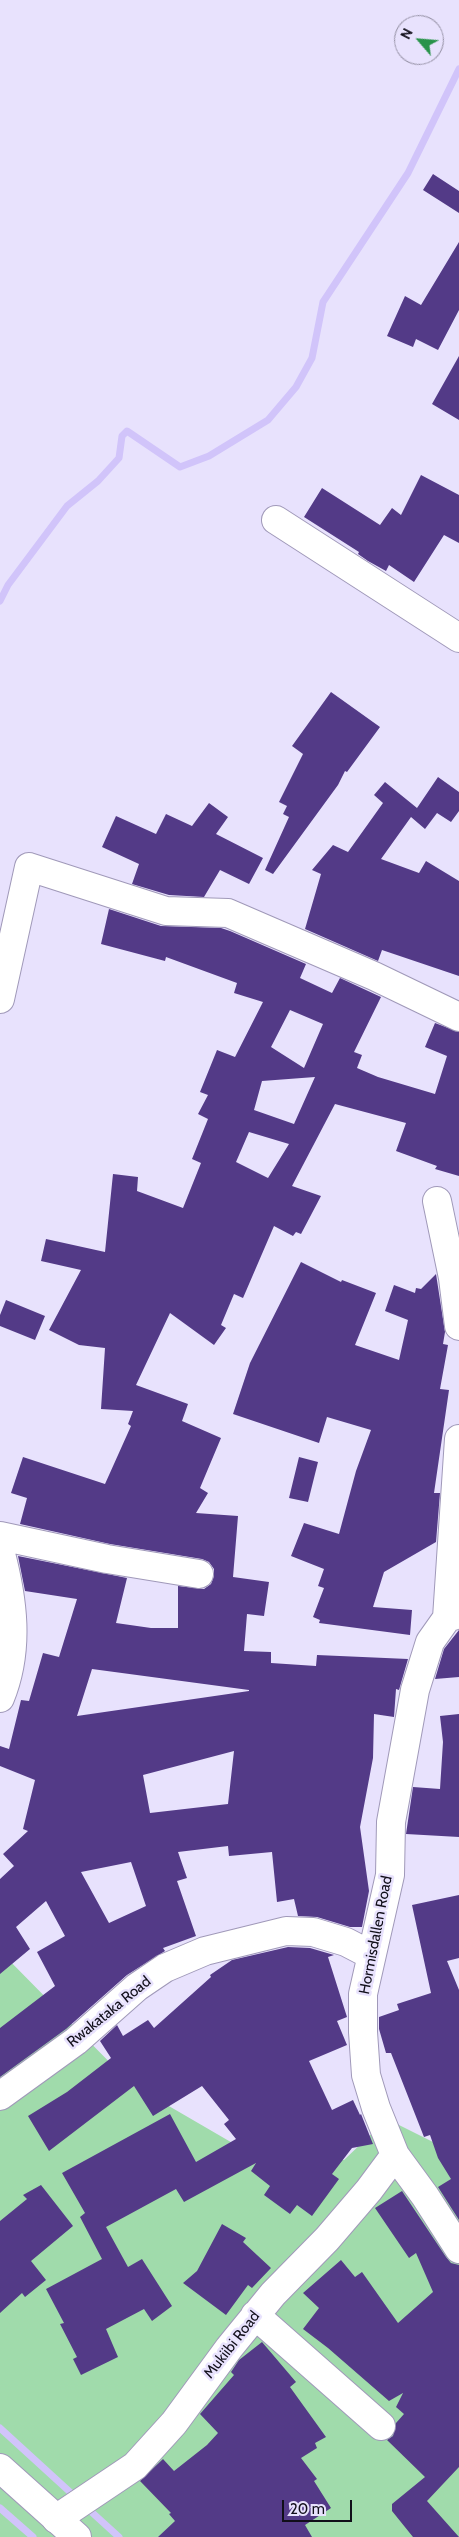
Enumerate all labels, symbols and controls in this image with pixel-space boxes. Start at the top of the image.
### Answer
north arrow [394,15,444,65]
text: N [396,25,417,42]
street label: Hormisdallen Road [356,1874,396,1996]
street label: Rwakataka Road [63,1973,155,2051]
street label: Mukiibi Road [200,2308,264,2382]
scale bar [284,2490,354,2522]
text: 20 m [290,2500,325,2518]

